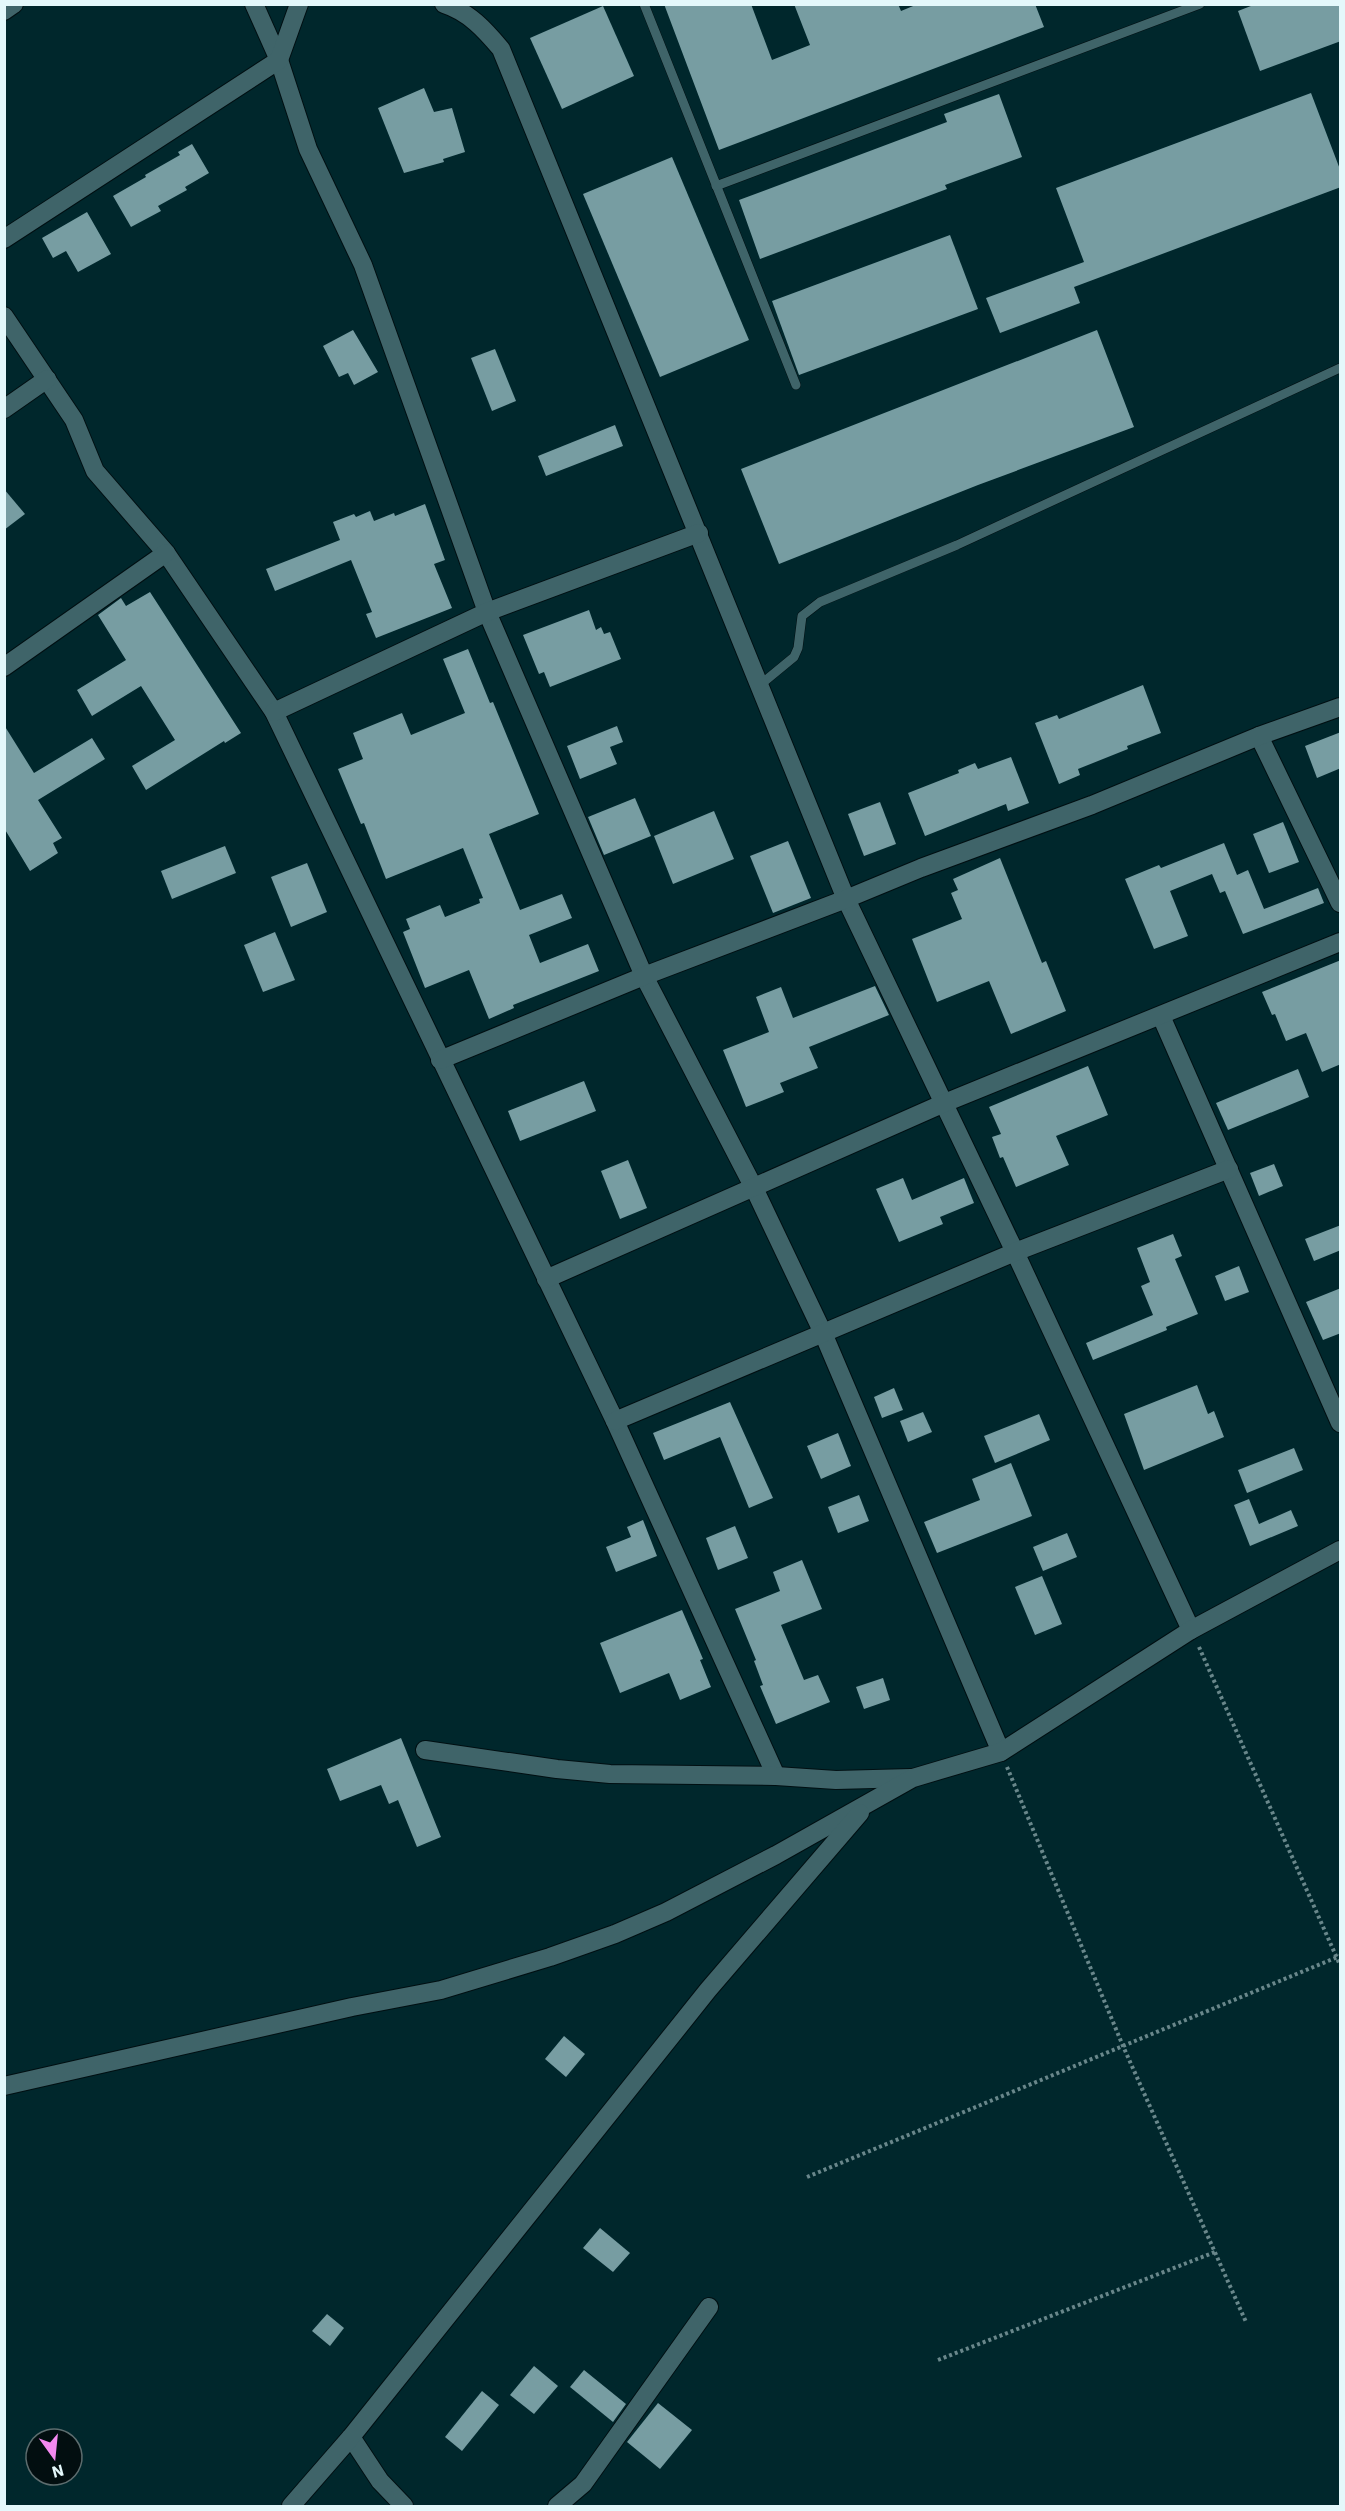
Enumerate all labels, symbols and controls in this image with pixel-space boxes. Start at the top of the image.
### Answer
north arrow [24,2427,84,2487]
text: N [50,2460,66,2483]

